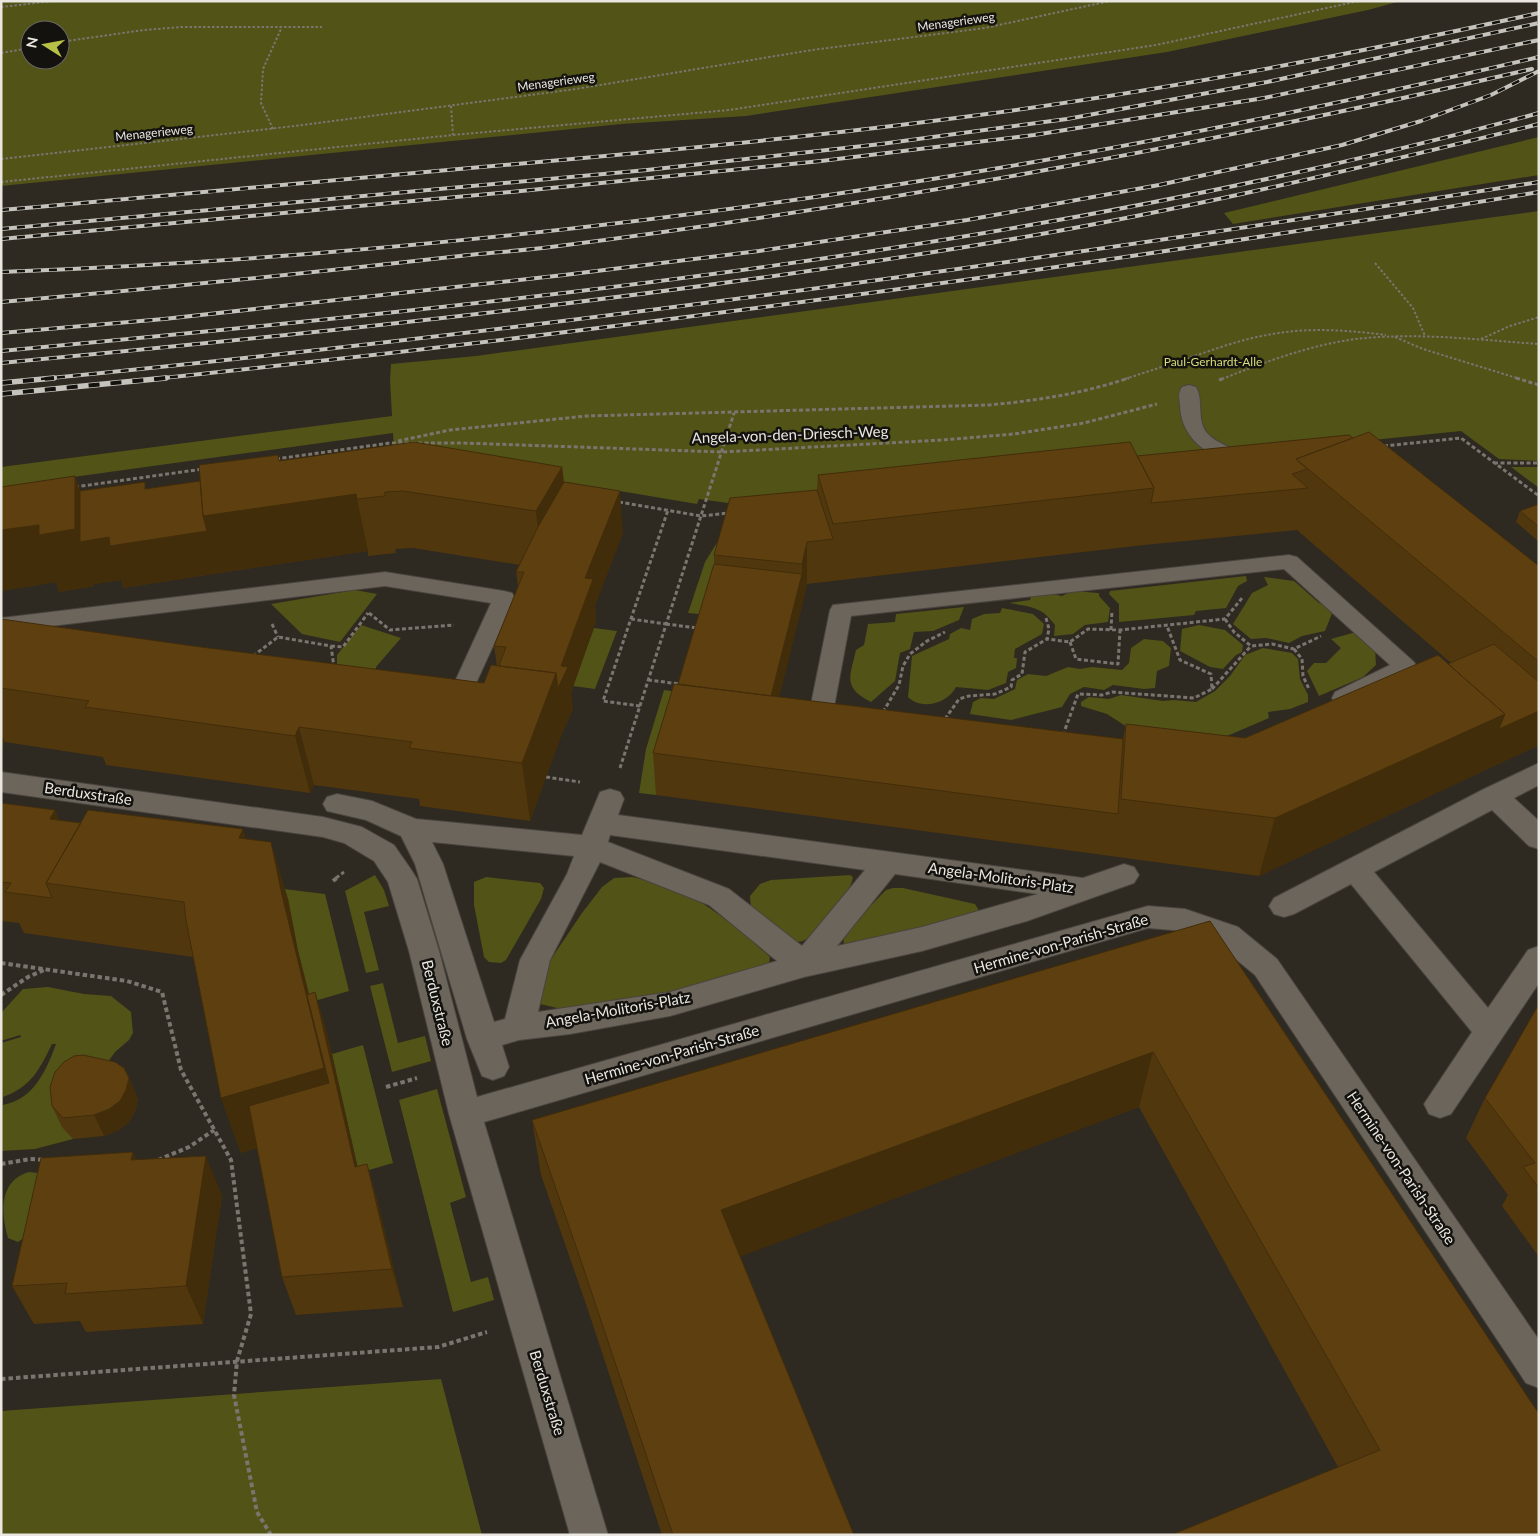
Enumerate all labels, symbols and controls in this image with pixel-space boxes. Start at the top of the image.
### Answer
street label: Menagerieweg [916,9,996,34]
north arrow [20,20,70,70]
text: N [22,36,41,49]
street label: Menagerieweg [516,69,596,94]
street label: Menagerieweg [114,121,193,144]
park label: Paul-Gerhardt-Alle [1164,354,1262,369]
street label: Angela-von-den-Driesch-Weg [691,422,889,446]
street label: Berduxstraße [43,778,133,808]
street label: Angela-Molitoris-Platz [927,858,1075,896]
street label: Hermine-von-Parish-Straße [971,909,1150,977]
street label: Berduxstraße [419,958,457,1048]
street label: Angela-Molitoris-Platz [544,987,692,1031]
street label: Hermine-von-Parish-Straße [582,1020,761,1088]
street label: Hermine-von-Parish-Straße [1344,1088,1460,1247]
street label: Berduxstraße [526,1348,569,1438]

